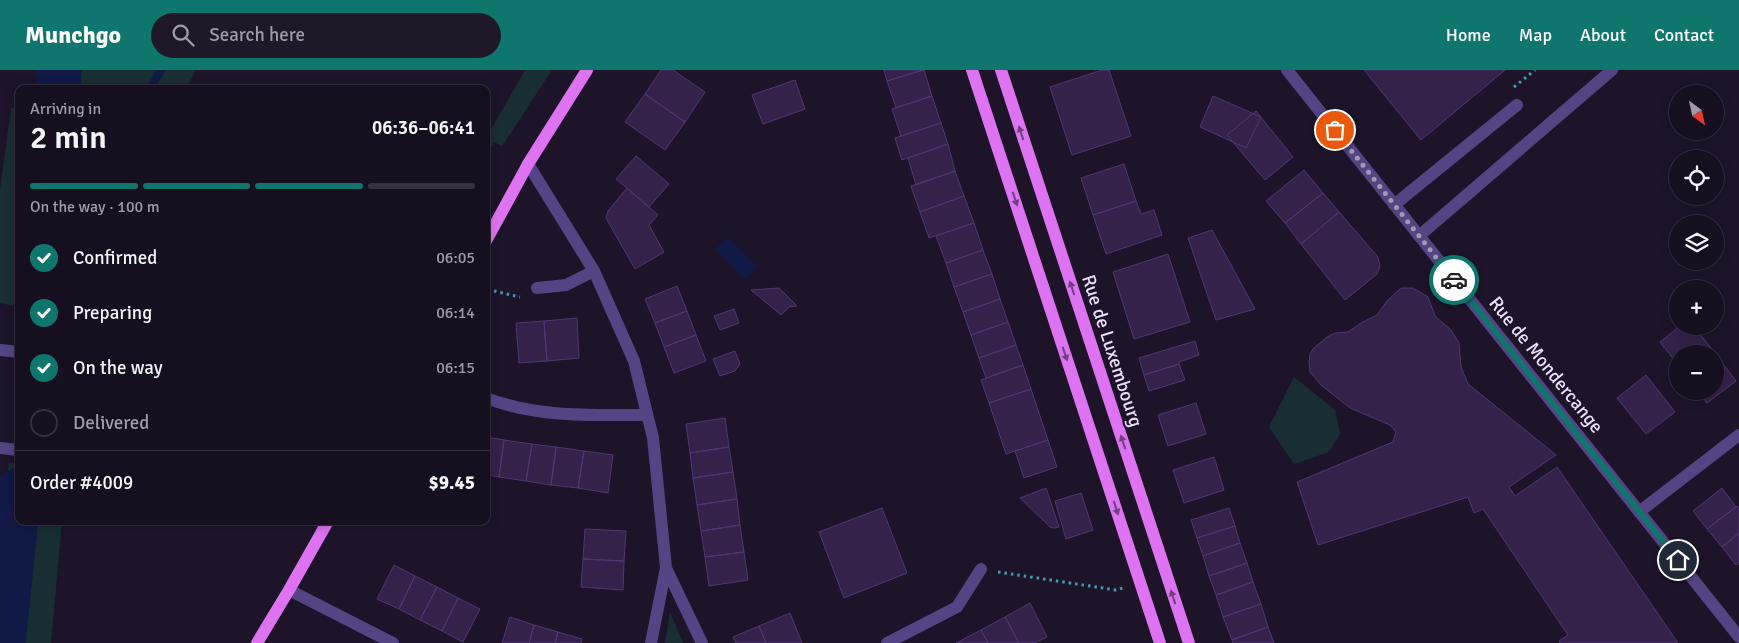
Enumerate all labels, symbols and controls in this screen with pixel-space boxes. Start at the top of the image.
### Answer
search box [151,13,501,58]
text: Munchgo [25,20,121,50]
icon: search [169,21,197,49]
text: Search here [209,23,305,47]
text: Home [1446,24,1491,46]
text: Map [1519,24,1552,46]
text: About [1580,24,1626,46]
text: Contact [1654,24,1714,46]
north arrow [1669,85,1724,140]
map controls [1669,85,1724,400]
text: Arriving in [30,99,101,119]
pin [1314,109,1356,151]
text: 06:36–06:41 [372,116,475,140]
icon: bag [1321,116,1349,144]
text: 2 min [30,118,107,157]
one-way arrow [1017,126,1025,141]
button: locate [1669,150,1724,205]
one-way arrow [1011,192,1019,207]
text: On the way · 100 m [30,197,160,217]
button: layers [1669,215,1724,270]
icon: check [30,244,58,272]
text: Confirmed [73,246,157,270]
text: 06:05 [436,248,475,268]
courier [1429,255,1479,305]
icon: car [1440,266,1468,294]
street label: Rue de Luxembourg [1076,272,1148,430]
one-way arrow [1068,280,1076,295]
button: + [1669,280,1724,335]
street label: Rue de Mondercange [1483,292,1609,438]
icon: check [30,299,58,327]
text: Preparing [73,301,152,325]
text: 06:14 [436,303,475,323]
button: − [1669,345,1724,400]
one-way arrow [1062,347,1070,362]
icon: check [30,354,58,382]
text: On the way [73,356,163,380]
text: 06:15 [436,358,475,378]
text: Delivered [73,411,149,435]
one-way arrow [1118,435,1126,450]
text: Order #4009 [30,471,133,495]
text: $9.45 [429,471,475,495]
one-way arrow [1113,501,1120,516]
pin [1657,539,1699,581]
icon: home [1664,546,1692,574]
one-way arrow [1169,589,1177,604]

